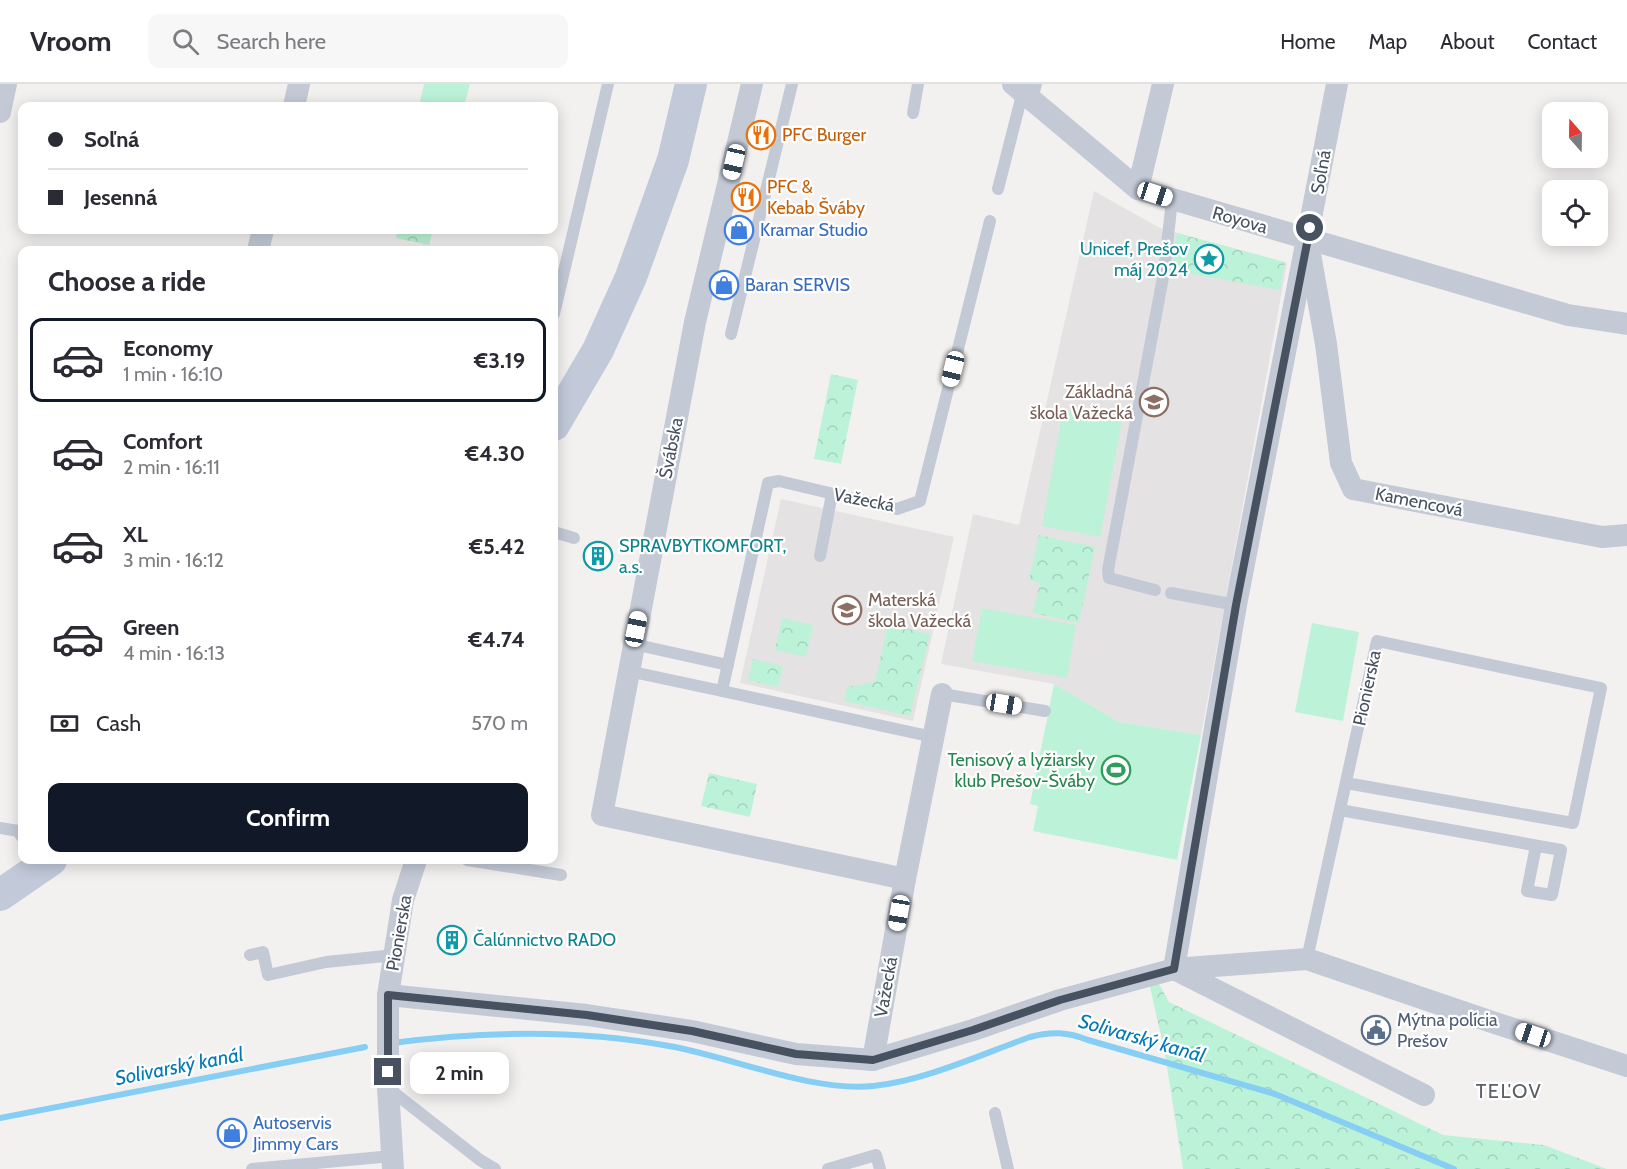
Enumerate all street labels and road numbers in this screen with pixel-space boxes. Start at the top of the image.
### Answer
street label: Soľná [1306,148,1336,196]
street label: Royova [1210,202,1270,238]
street label: Švábska [654,415,688,480]
street label: Važecká [832,483,896,517]
street label: Kamencová [1373,483,1465,521]
street label: Pionierska [1348,648,1386,728]
street label: Pionierska [382,893,417,973]
street label: Važecká [870,955,902,1019]

